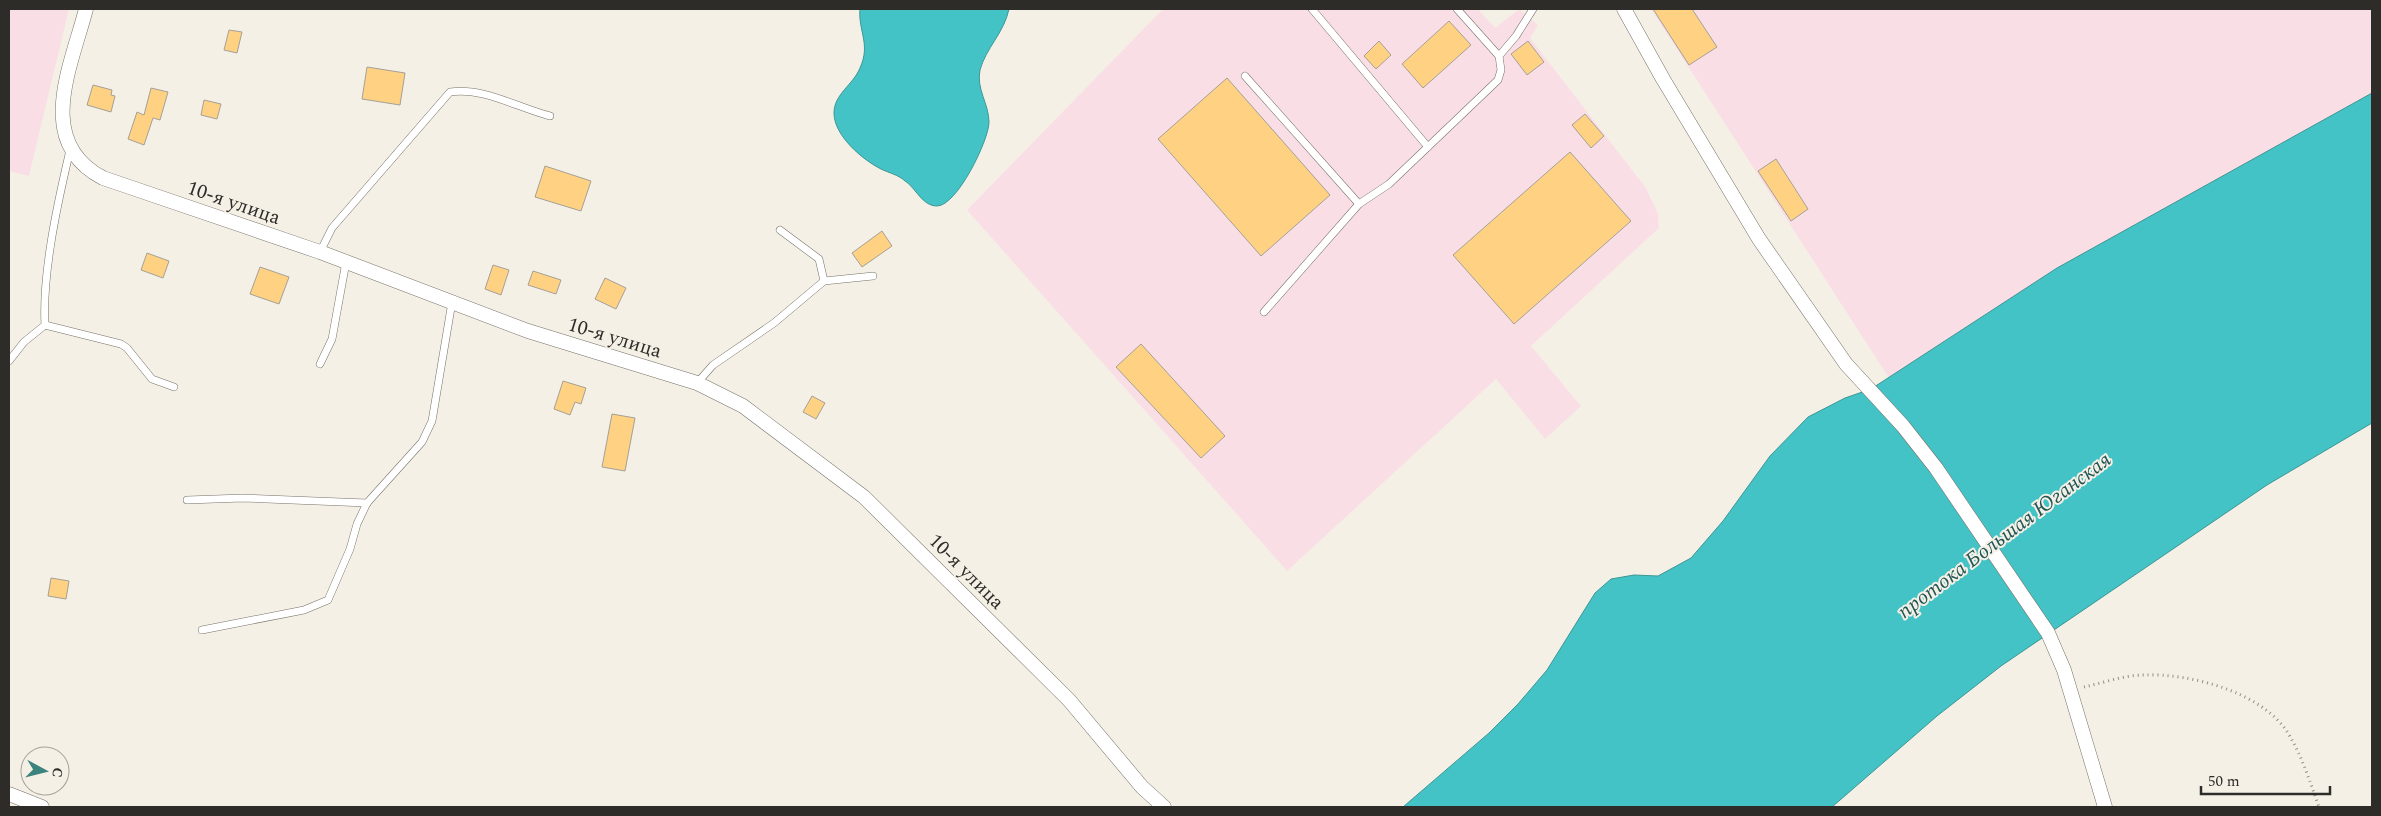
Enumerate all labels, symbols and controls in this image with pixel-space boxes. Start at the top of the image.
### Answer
street label: 10-я улица [183,173,285,233]
street label: 10-я улица [564,309,666,367]
water label: протока Большая Юганская [1891,445,2118,627]
street label: 10-я улица [921,527,1011,617]
north arrow [20,746,70,796]
scale bar [2201,764,2330,796]
text: С [46,766,68,779]
text: 50 m [2208,770,2240,793]

